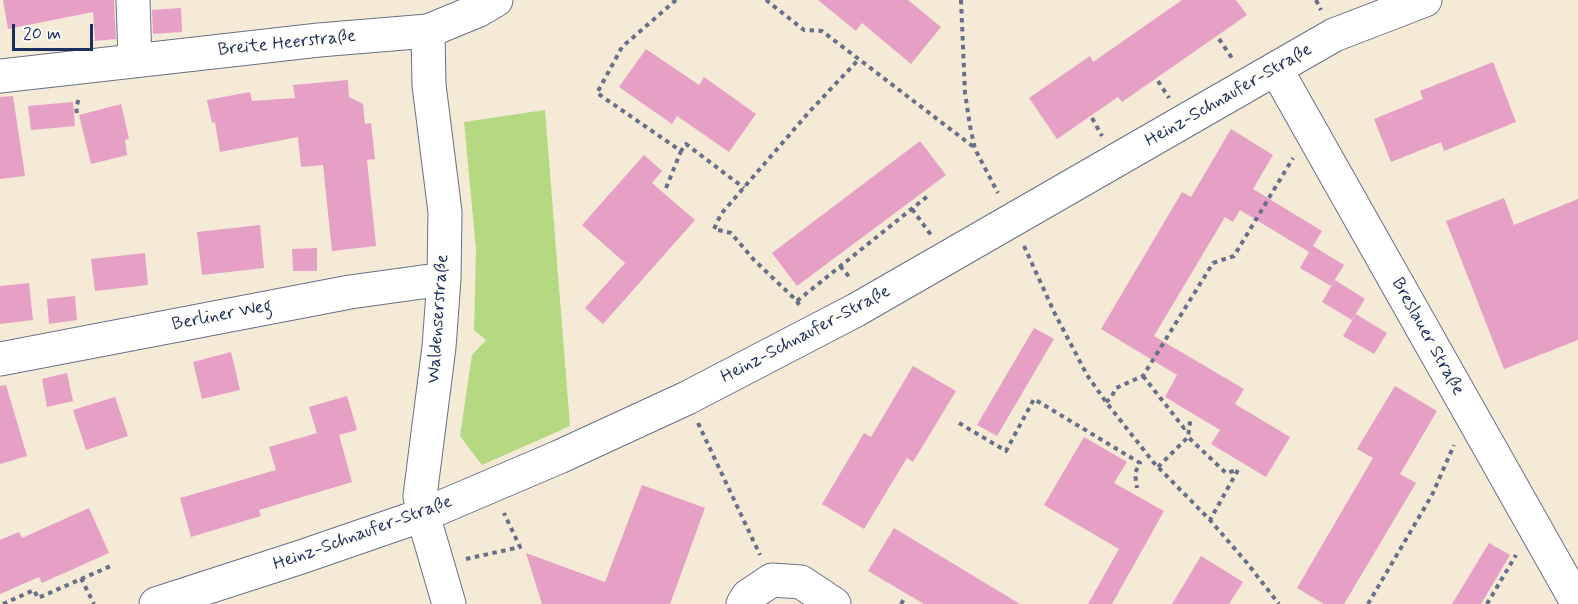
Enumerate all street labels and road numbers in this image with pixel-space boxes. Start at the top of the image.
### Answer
street label: Breite Heerstraße [217,26,357,62]
street label: Heinz-Schnaufer-Straße [1142,39,1316,153]
street label: Waldenserstraße [424,254,454,384]
street label: Breslauer Straße [1386,274,1468,400]
street label: Heinz-Schnaufer-Straße [718,281,894,389]
street label: Berliner Weg [170,296,274,336]
street label: Heinz-Schnaufer-Straße [271,492,455,576]

